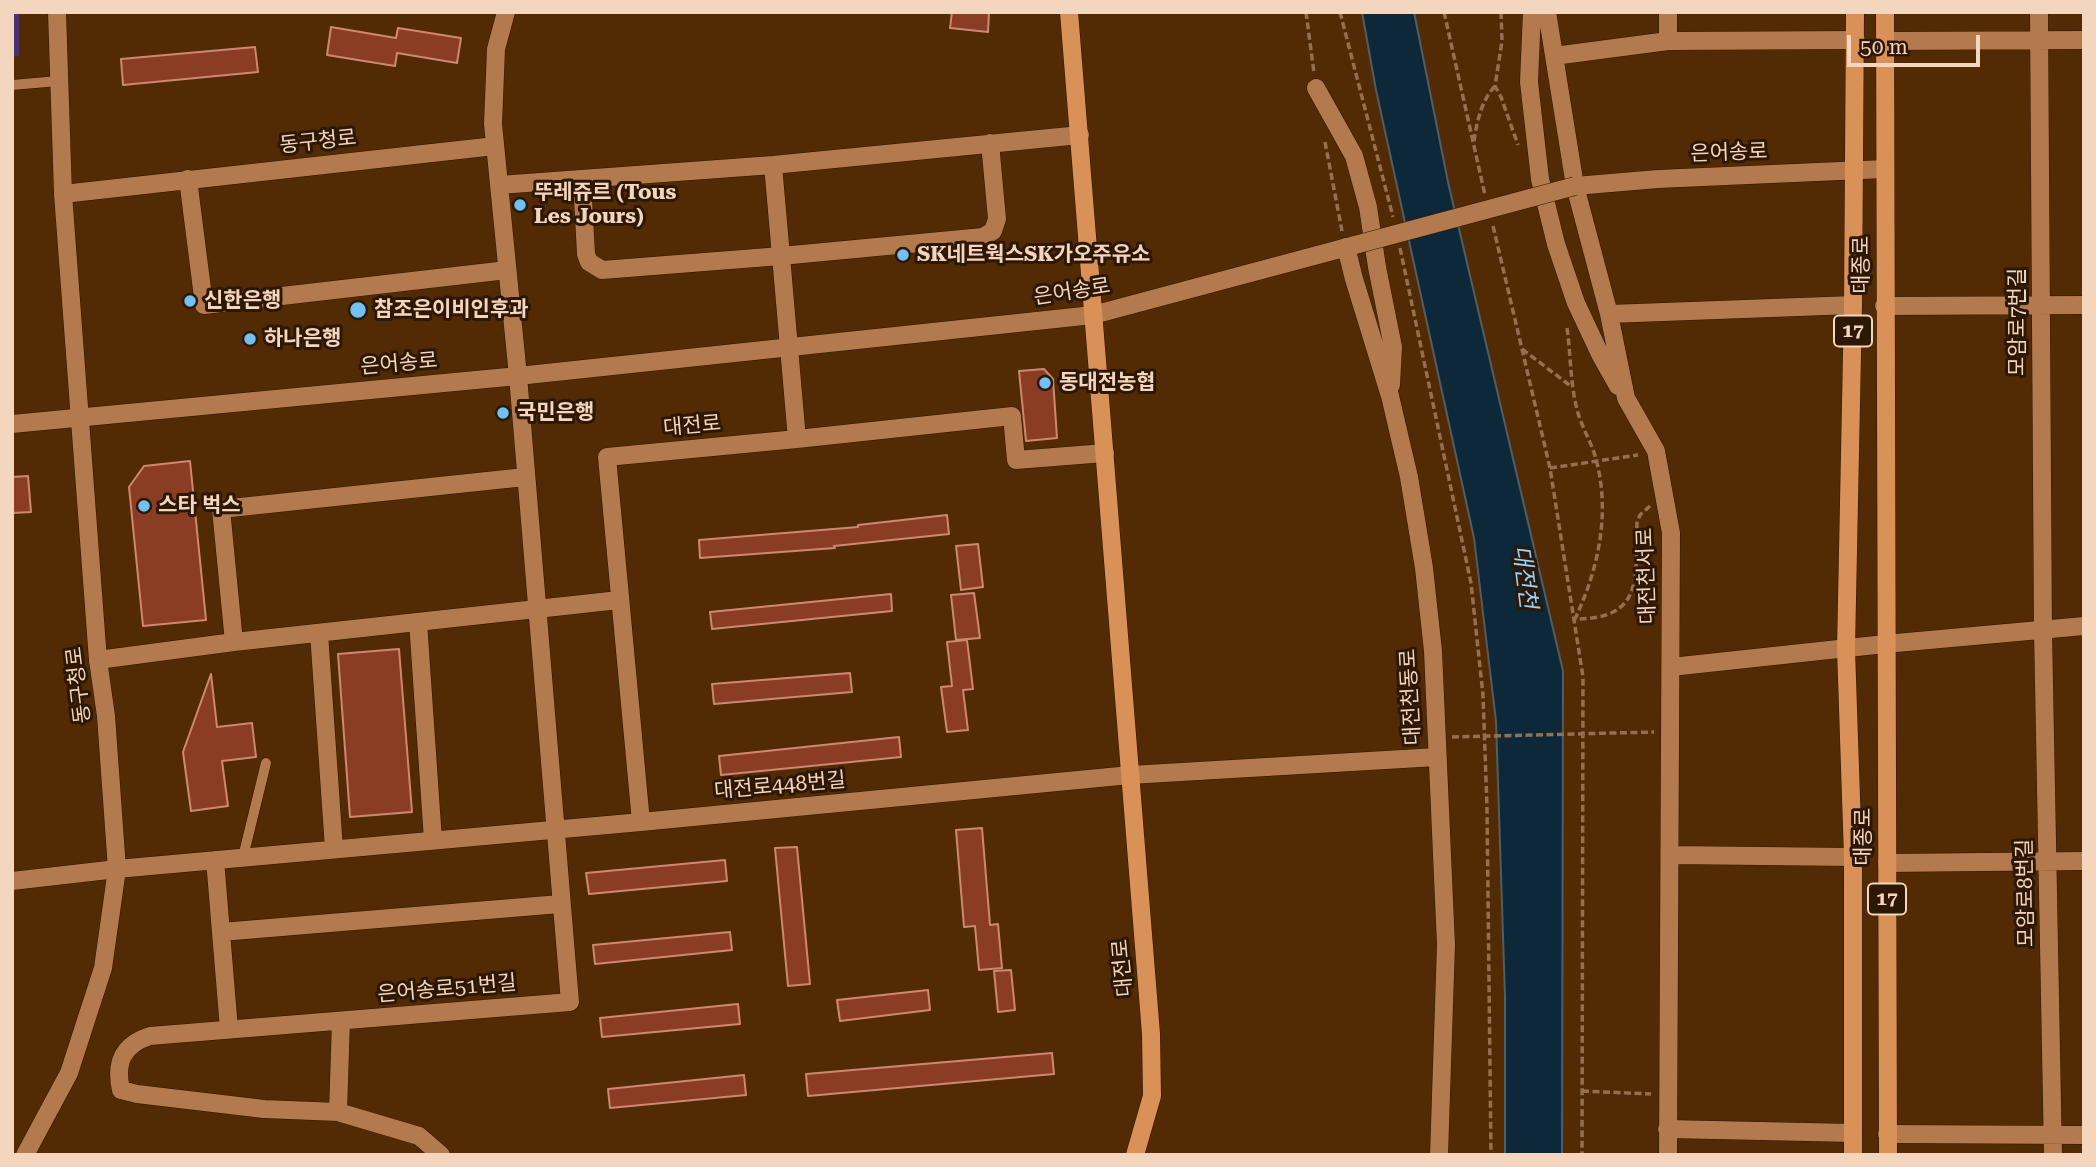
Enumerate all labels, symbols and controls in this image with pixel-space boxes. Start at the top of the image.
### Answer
scale bar [1851,21,1984,65]
text: 50 m [1860,35,1908,59]
street label: 동구청로 [278,125,358,159]
street label: 은어송로 [1690,139,1768,167]
place label: 뚜레쥬르 (Tous Les Jours) [534,180,676,230]
marker: 뚜레쥬르 (Tous Les Jours) [512,197,528,213]
street label: 대종로 [1849,236,1875,294]
place label: SK네트웍스SK가오주유소 [917,242,1150,268]
marker: SK네트웍스SK가오주유소 [895,247,911,263]
street label: 모암로7번길 [2005,268,2031,376]
street label: 은어송로 [1032,274,1112,310]
place label: 신한은행 [204,288,281,314]
marker: 신한은행 [182,293,198,309]
place label: 참조은이비인후과 [374,297,529,323]
marker: 참조은이비인후과 [348,300,368,320]
road number: 17 [1834,316,1872,346]
place label: 하나은행 [264,326,341,352]
marker: 하나은행 [242,331,258,347]
street label: 은어송로 [359,348,439,380]
place label: 동대전농협 [1059,370,1156,396]
marker: 동대전농협 [1037,375,1053,391]
place label: 국민은행 [517,400,594,426]
marker: 국민은행 [495,405,511,421]
street label: 대전로 [662,411,722,441]
place label: 스타 벅스 [158,493,241,519]
marker: 스타 벅스 [136,498,152,514]
street label: 대전천서로 [1633,527,1661,625]
water label: 대전천 [1506,544,1542,610]
street label: 동구청로 [62,645,96,725]
street label: 대전천동로 [1396,648,1426,746]
street label: 대전로448번길 [713,768,847,804]
street label: 대종로 [1851,808,1877,866]
street label: 모암로8번길 [2012,839,2040,947]
road number: 17 [1868,884,1906,914]
street label: 대전로 [1108,938,1138,998]
street label: 은어송로51번길 [376,970,518,1008]

